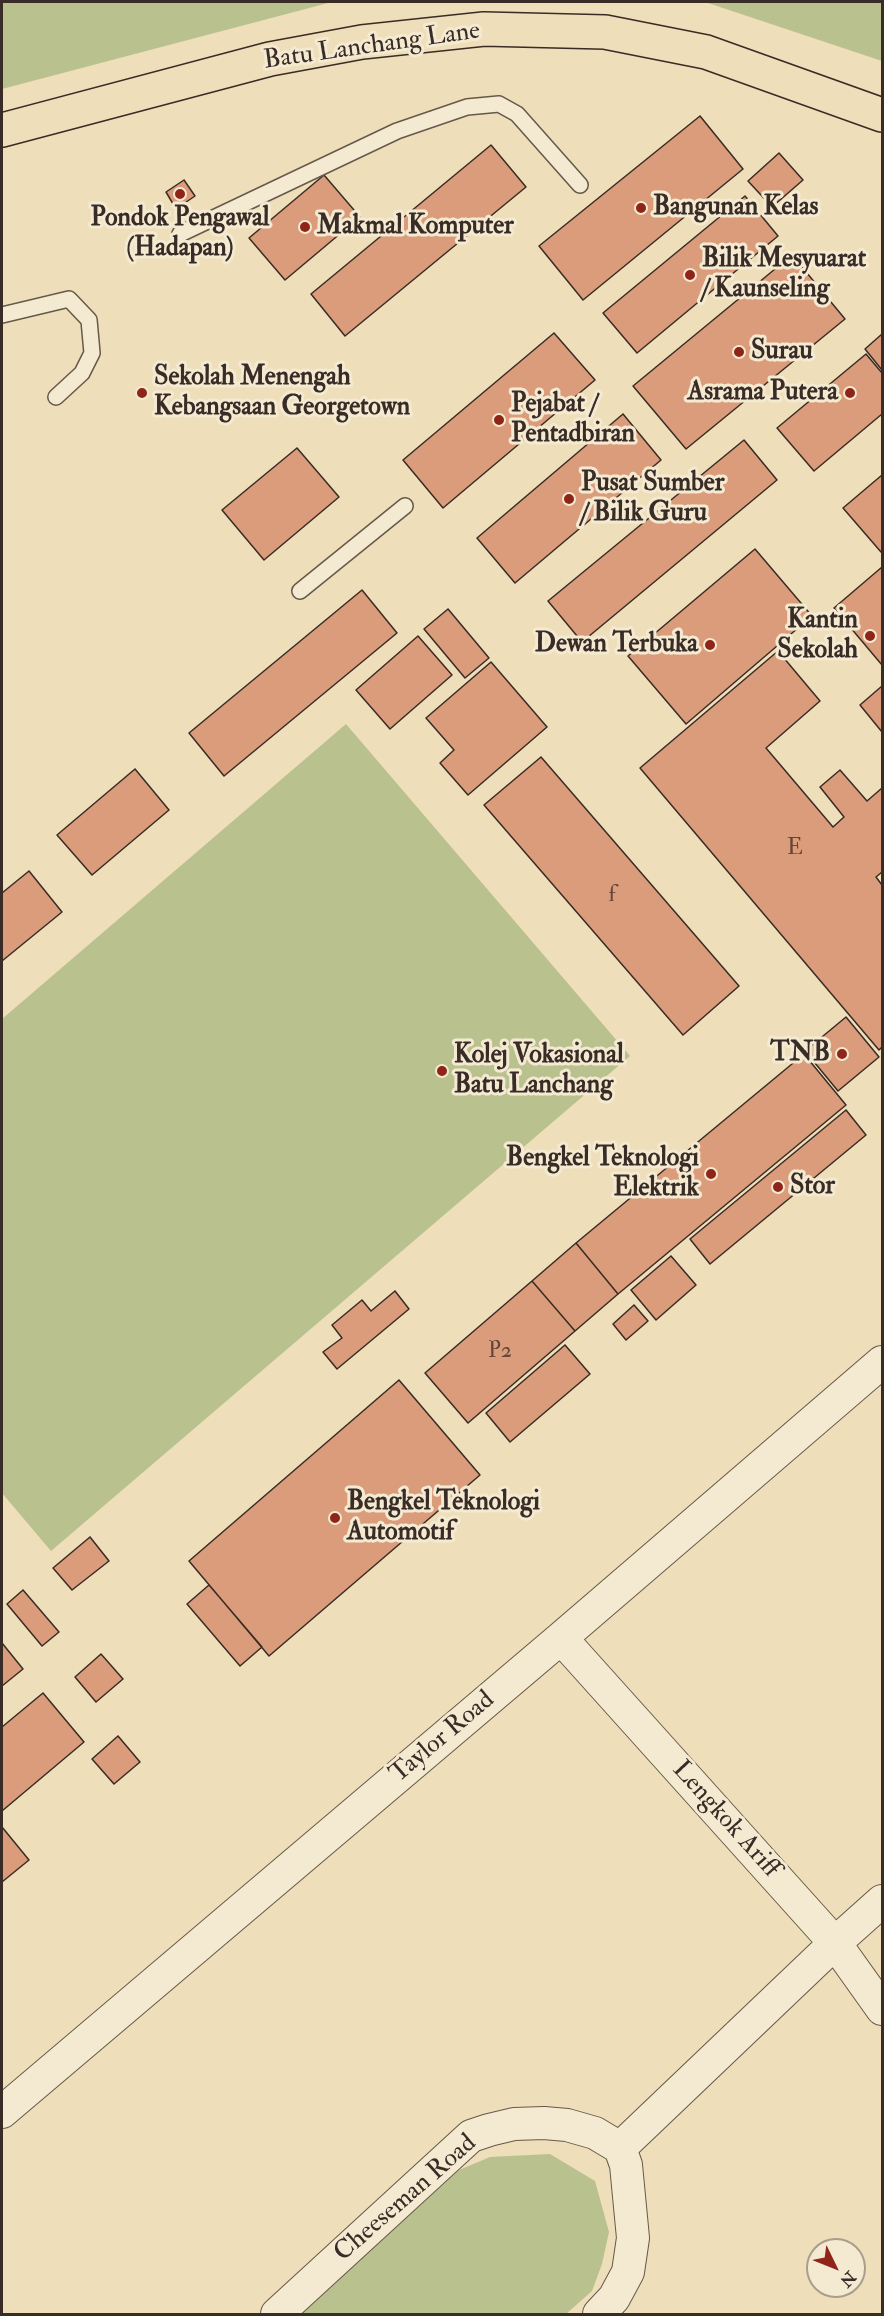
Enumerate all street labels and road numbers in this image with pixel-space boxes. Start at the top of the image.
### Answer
street label: Batu Lanchang Lane [262,16,482,78]
street label: Taylor Road [384,1685,502,1791]
street label: Lengkok Ariff [664,1755,786,1885]
street label: Cheeseman Road [328,2129,484,2269]

